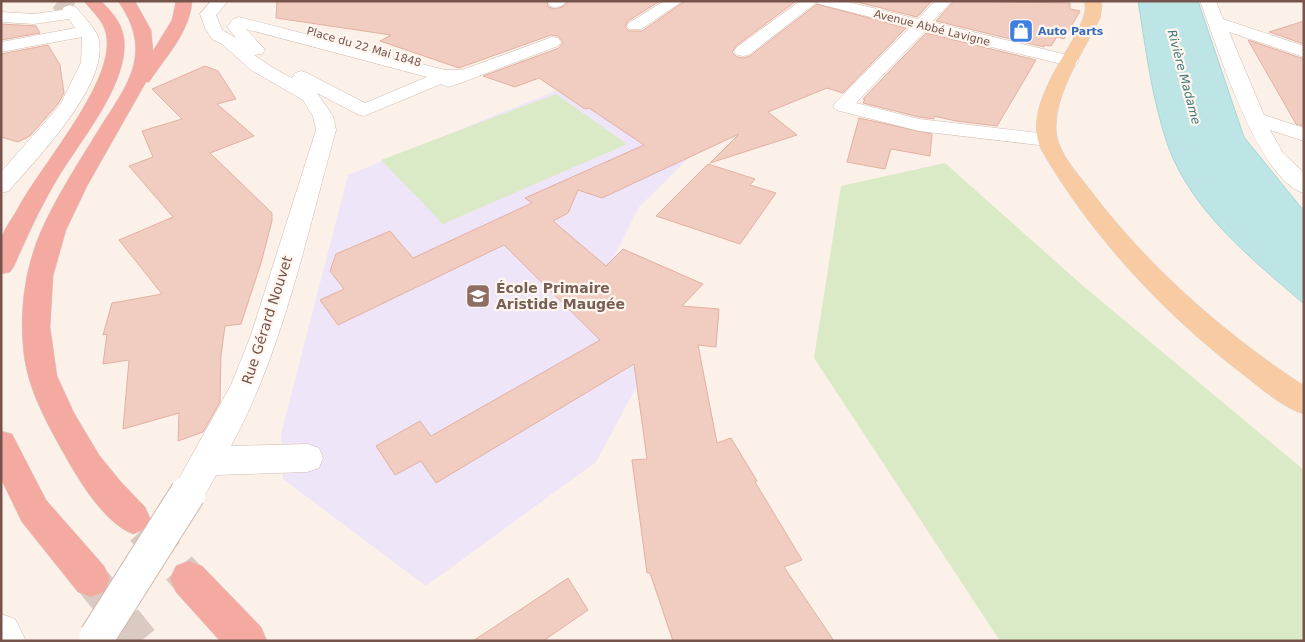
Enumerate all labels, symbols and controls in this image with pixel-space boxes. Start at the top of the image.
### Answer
street label: Avenue Abbé Lavigne [873,7,992,49]
shop icon: Auto Parts [1008,18,1034,44]
street label: Place du 22 Mai 1848 [305,24,423,70]
place label: Auto Parts [1038,25,1104,38]
water label: Rivière Madame [1165,28,1203,126]
street label: Rue Gérard Nouvet [239,253,295,386]
place label: École Primaire Aristide Maugée [496,280,625,312]
school or university icon: École Primaire Aristide Maugée [465,283,491,309]

